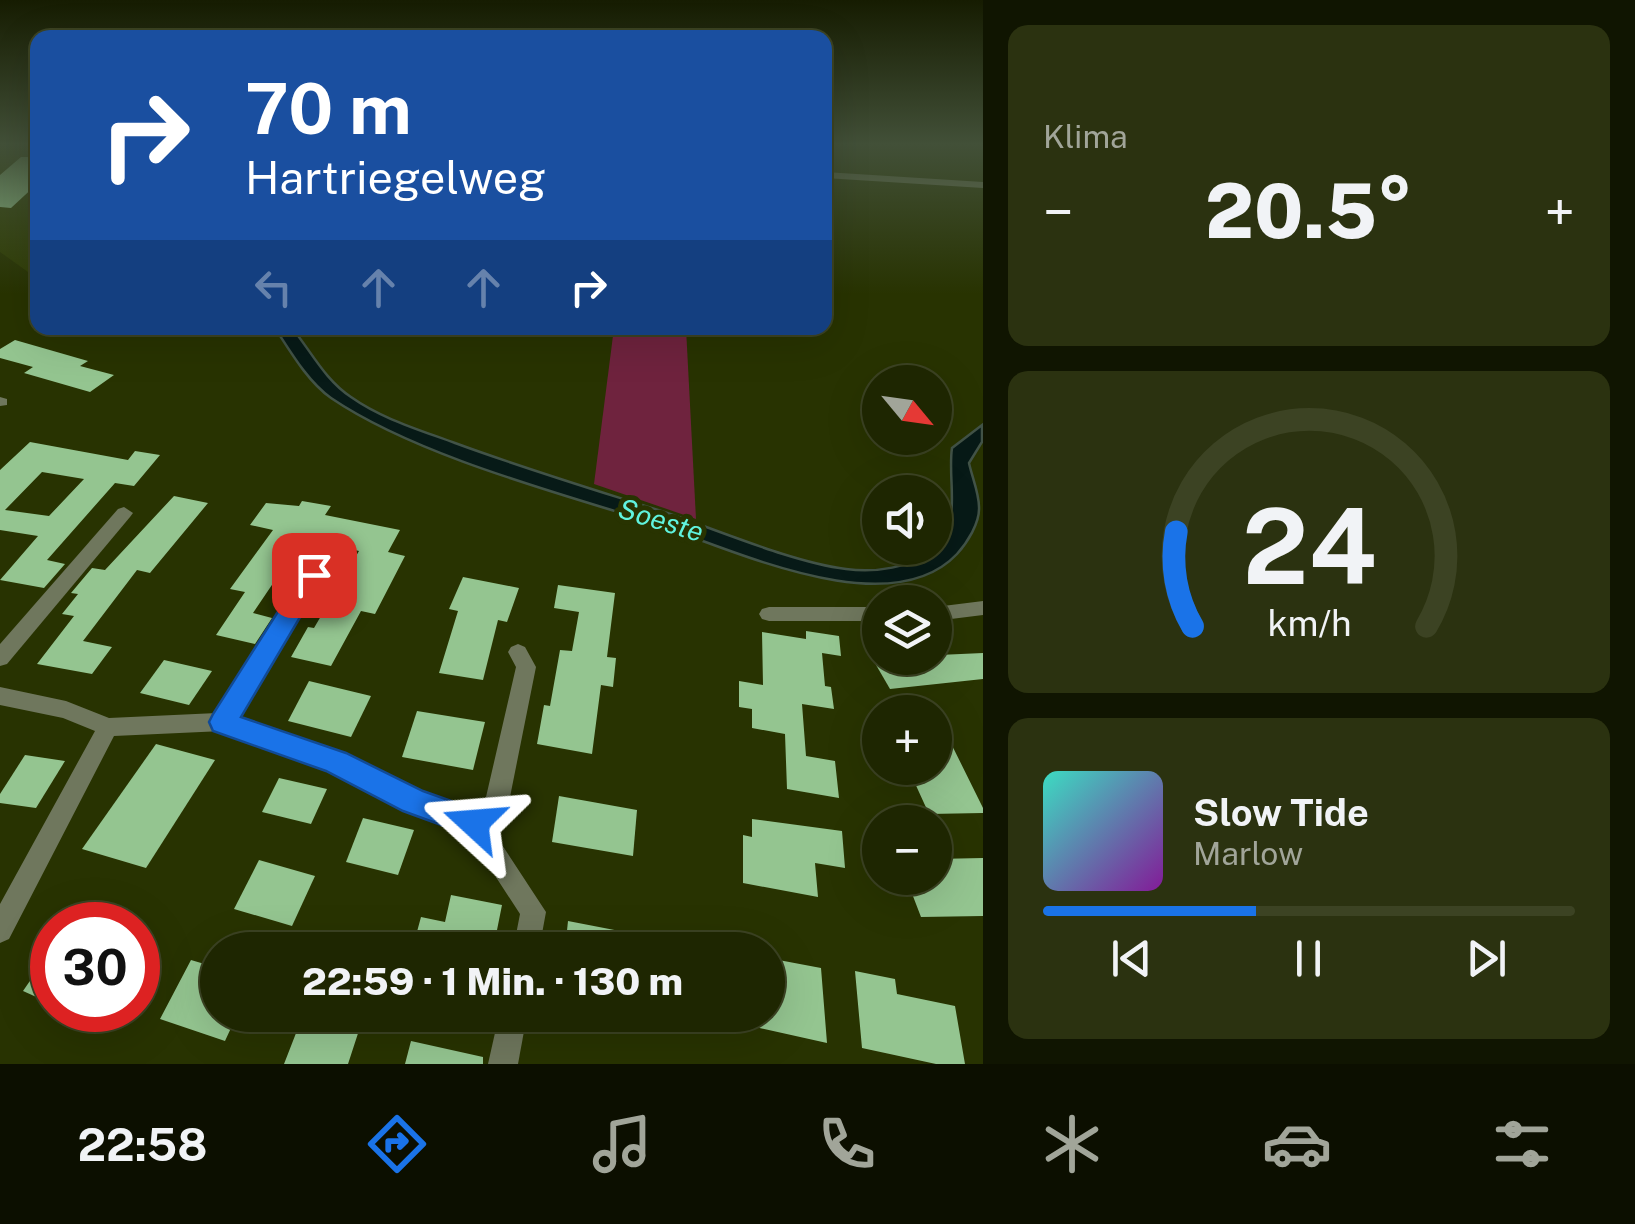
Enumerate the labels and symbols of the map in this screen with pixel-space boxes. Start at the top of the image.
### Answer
north arrow [862,365,952,455]
water label: Soeste [615,491,708,548]
pin [272,533,357,618]
position arrow [422,771,526,875]
speed limit sign: 30 [30,902,160,1032]

